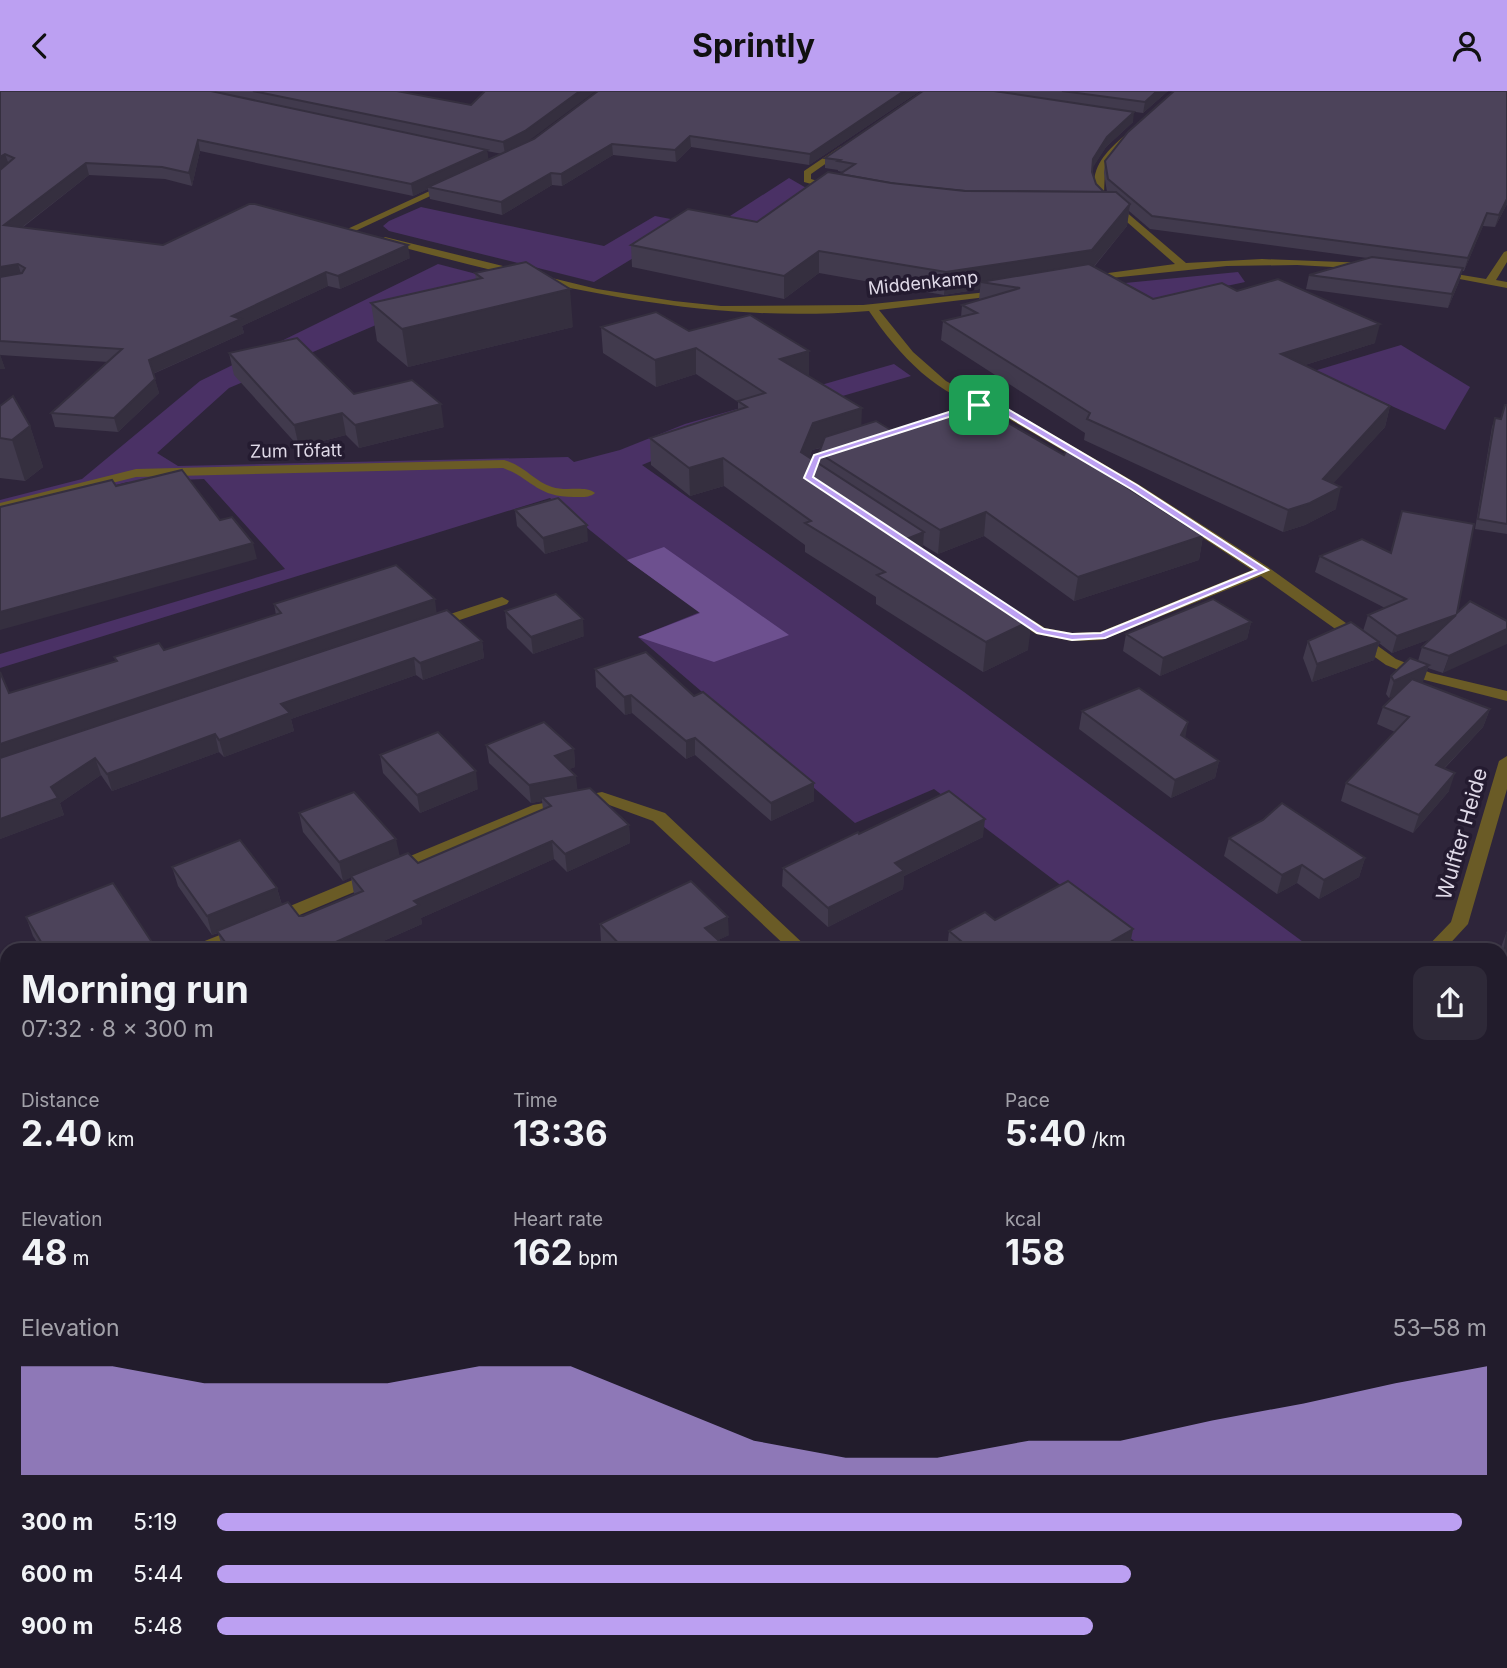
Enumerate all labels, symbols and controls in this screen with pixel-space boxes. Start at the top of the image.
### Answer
text: Sprintly [692,26,815,65]
icon: back [21,27,59,65]
icon: person [1448,27,1486,65]
street label: Middenkamp [867,266,979,299]
pin [949,375,1009,435]
icon: arrive [960,386,998,424]
street label: Zum Töfatt [250,439,342,462]
street label: Wulfter Heide [1431,765,1492,903]
text: Morning run [21,966,249,1012]
button: share [1413,966,1487,1040]
text: 07:32 · 8 × 300 m [21,1015,214,1043]
text: Distance [21,1089,99,1112]
text: Time [513,1089,558,1112]
text: Pace [1005,1089,1050,1112]
text: 2.40 [21,1112,102,1154]
text: 13:36 [513,1112,608,1154]
text: 5:40 [1005,1112,1086,1154]
text: km [102,1128,134,1151]
text: /km [1086,1128,1126,1151]
text: Elevation [21,1208,102,1231]
text: Heart rate [513,1208,603,1231]
text: kcal [1005,1208,1041,1231]
text: 48 [21,1231,67,1273]
text: 162 [513,1231,573,1273]
text: 158 [1005,1231,1065,1273]
text: m [67,1247,89,1270]
text: bpm [573,1247,618,1270]
text: Elevation [21,1314,120,1342]
text: 53–58 m [1392,1314,1487,1342]
text: 300 m [21,1508,93,1536]
text: 5:19 [133,1508,177,1536]
text: 600 m [21,1560,93,1588]
text: 5:44 [133,1560,183,1588]
text: 900 m [21,1612,93,1640]
text: 5:48 [133,1612,183,1640]

